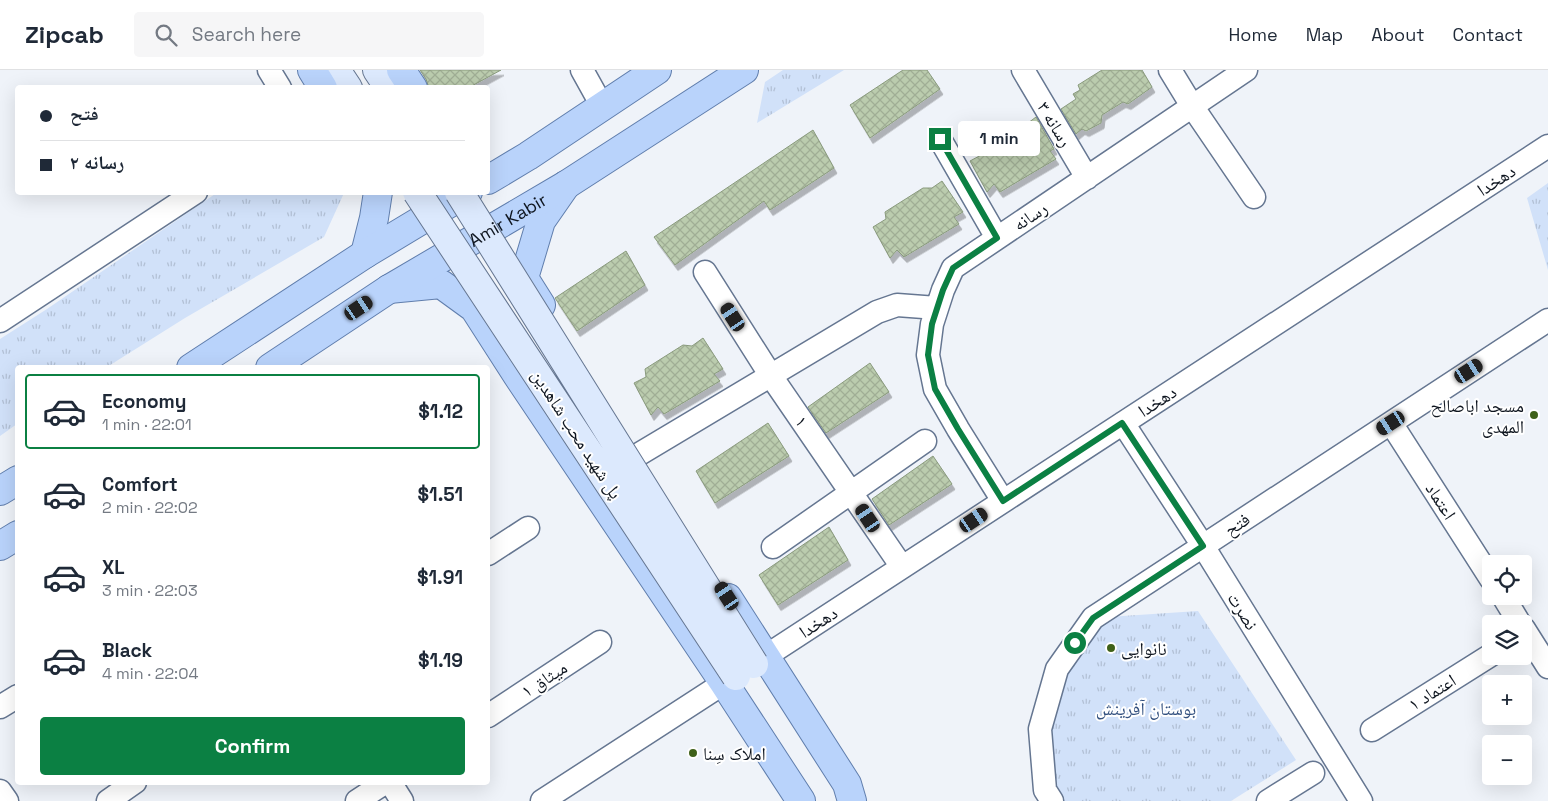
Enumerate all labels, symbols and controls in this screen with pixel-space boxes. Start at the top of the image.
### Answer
search box [134,12,484,57]
text: Zipcab [25,19,104,50]
icon: search [152,21,180,49]
text: Search here [192,22,301,47]
text: Home [1229,23,1278,46]
text: Map [1306,23,1343,46]
text: About [1371,23,1425,46]
text: Contact [1453,23,1523,46]
street label: رسانه ۳ [1032,97,1078,151]
text: فتح [70,101,99,126]
callout: 1 min [958,122,1040,156]
route end [929,128,951,150]
text: 1 min [979,128,1019,149]
text: رسانه ۲ [70,150,124,175]
street label: دهخدا [1472,159,1520,201]
street label: Amir Kabir [464,187,551,251]
street label: رسانه [1008,196,1052,236]
car [342,293,375,323]
car [718,300,747,334]
car [1452,357,1485,385]
street label: پل شهید محب شاهدین [526,365,628,503]
street label: دهخدا [1133,380,1181,422]
icon: car [42,389,87,434]
text: Economy [102,389,186,414]
place label: مسجد اباصالح المهدی [1430,394,1524,438]
text: $1.12 [418,399,463,424]
car [1374,409,1407,437]
marker: مسجد اباصالح المهدی [1528,409,1540,421]
street label: ۱ [790,411,814,431]
text: 1 min · 22:01 [102,414,192,435]
icon: car [42,472,87,517]
text: Comfort [102,472,178,497]
street label: اعتماد [1421,478,1461,524]
text: $1.51 [418,482,463,507]
text: 2 min · 22:02 [102,497,198,518]
car [853,501,882,535]
car [957,505,990,535]
street label: فتح [1220,507,1255,542]
icon: car [42,555,87,600]
text: XL [102,555,125,580]
map controls [1482,555,1532,785]
button: locate [1482,555,1532,605]
text: $1.91 [417,565,463,590]
car [712,579,741,613]
text: 3 min · 22:03 [102,580,198,601]
street label: نصرت [1223,588,1263,634]
street label: دهخدا [794,601,842,643]
button: layers [1482,615,1532,665]
route start [1064,632,1086,654]
place label: نانوایی [1121,637,1167,660]
icon: car [42,638,87,683]
text: Black [102,638,152,663]
marker: نانوایی [1105,642,1117,654]
text: $1.19 [418,648,463,673]
street label: میثاق ۱ [517,656,571,702]
text: 4 min · 22:04 [102,663,198,684]
street label: اعتماد ۱ [1404,668,1460,716]
button: + [1482,675,1532,725]
park label: بوستان آفرینش [1096,697,1196,720]
button: Confirm [40,717,465,775]
button: − [1482,735,1532,785]
place label: املاک سِنا [703,742,766,765]
marker: املاک سِنا [687,747,699,759]

